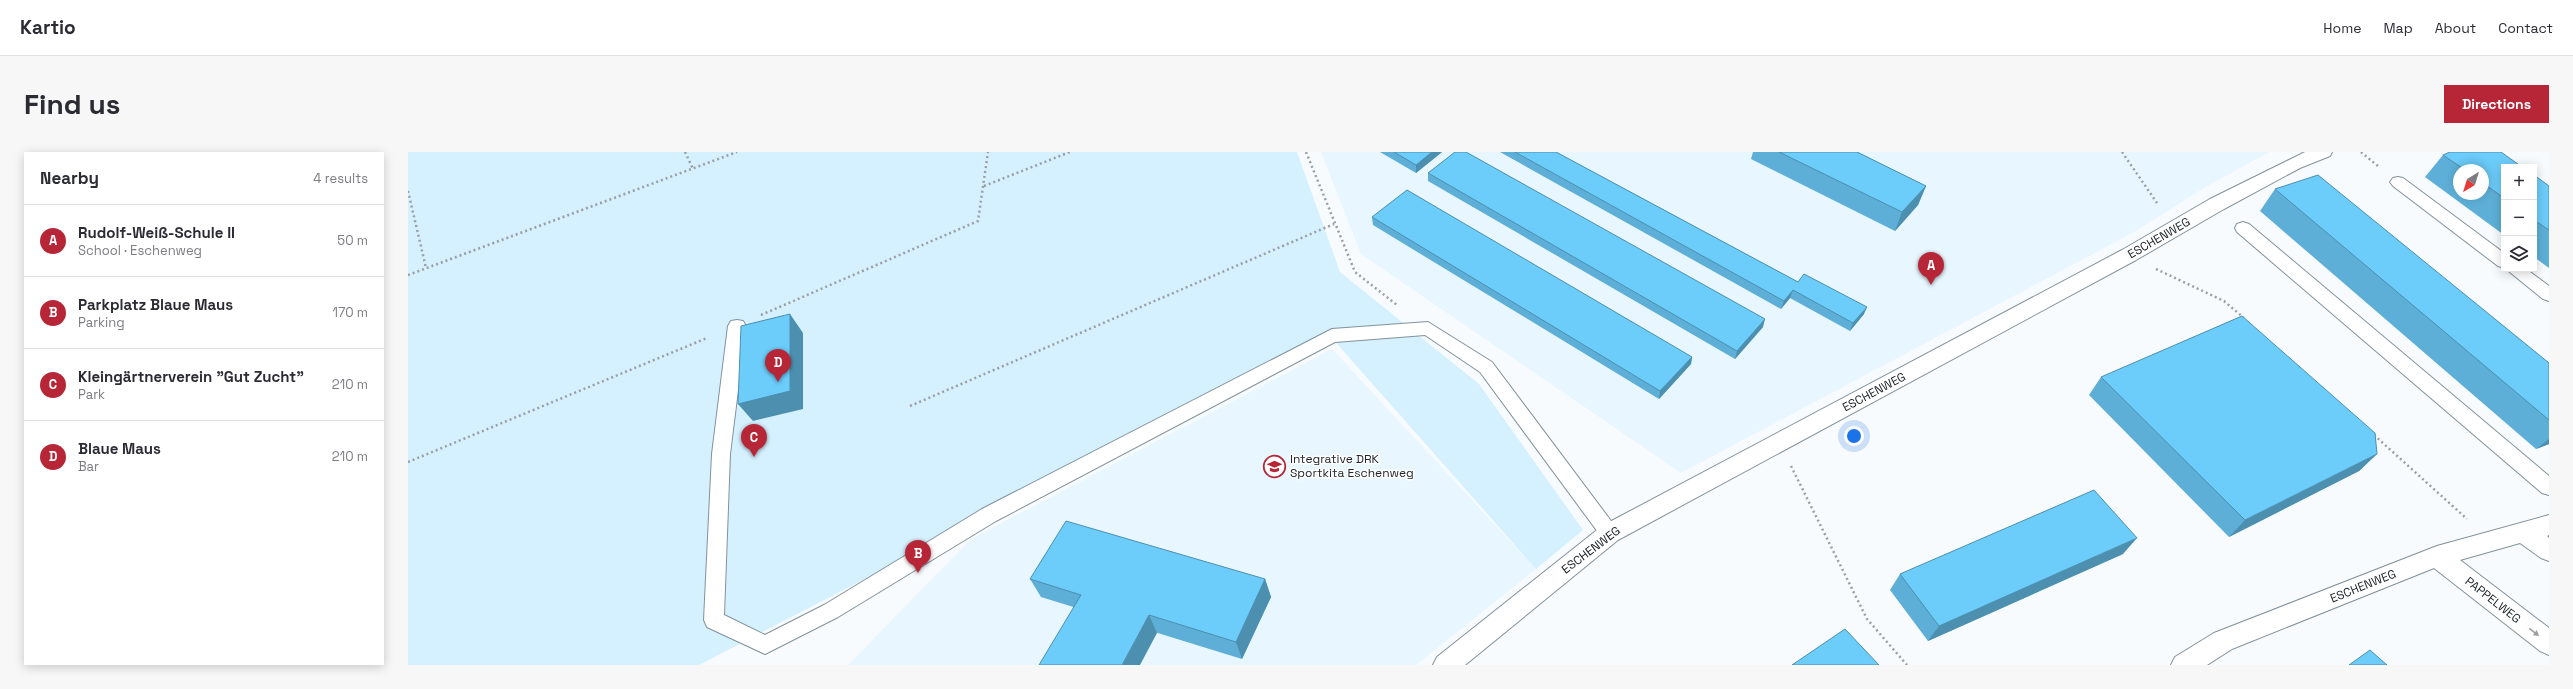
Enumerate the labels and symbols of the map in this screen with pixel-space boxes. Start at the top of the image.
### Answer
north arrow [2453,164,2489,200]
street label: ESCHENWEG [2125,214,2193,262]
pin: A [1918,252,1944,285]
pin: D [765,349,791,382]
street label: ESCHENWEG [1840,369,1909,415]
pin: C [741,424,767,457]
your location [1844,426,1864,446]
place label: Integrative DRK Sportkita Eschenweg [1290,451,1414,481]
school or university icon: Integrative DRK Sportkita Eschenweg [1262,453,1288,479]
street label: ESCHENWEG [1558,523,1624,577]
pin: B [905,540,931,573]
street label: ESCHENWEG [2328,566,2398,606]
street label: PAPPELWEG [2462,573,2524,627]
one-way arrow [2529,628,2540,636]

